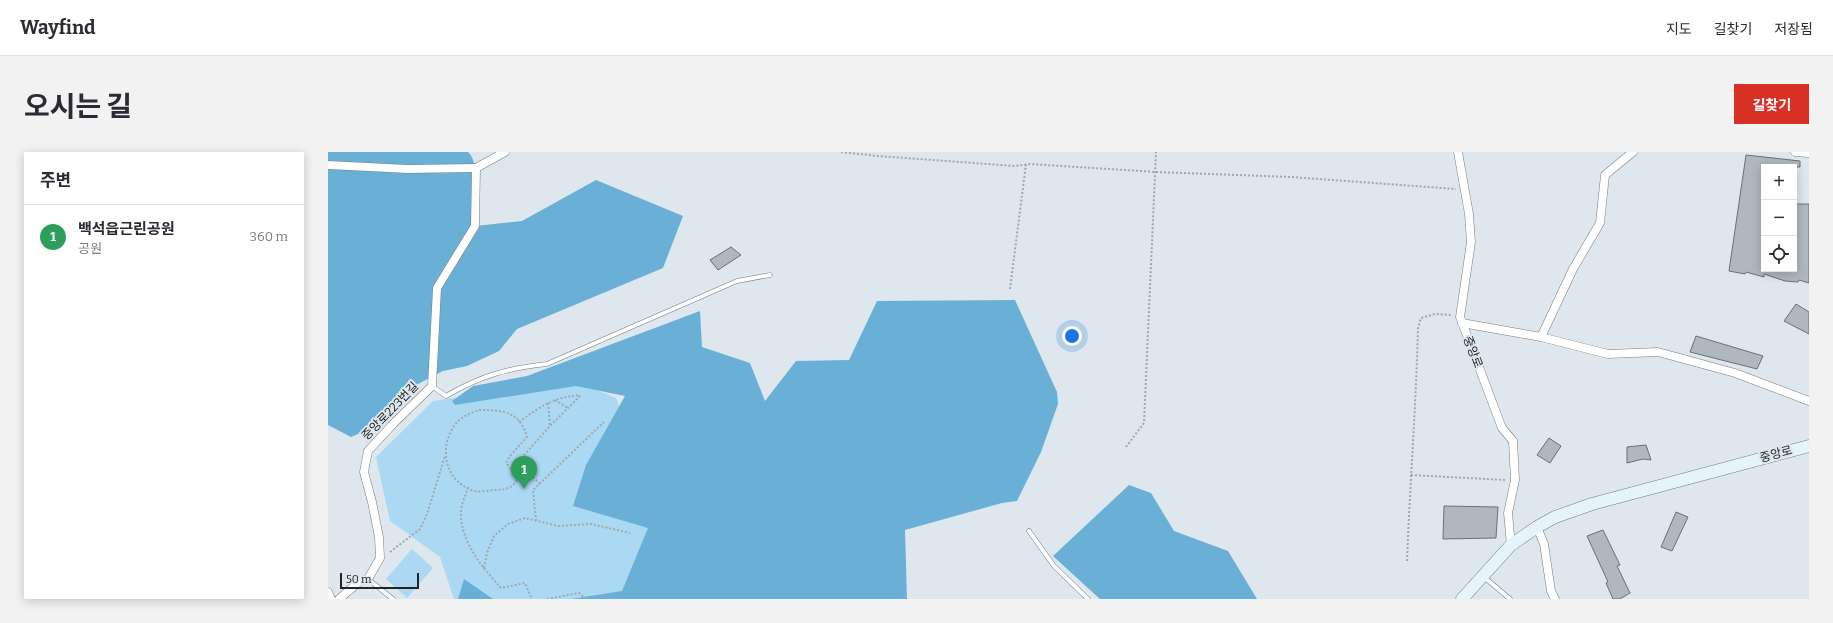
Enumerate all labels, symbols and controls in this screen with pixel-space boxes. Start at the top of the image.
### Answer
text: Wayfind [20,16,96,39]
text: 지도 [1666,21,1692,38]
text: 길찾기 [1714,21,1752,38]
text: 저장됨 [1774,21,1813,38]
button: 길찾기 [1734,84,1809,124]
text: 오시는 길 [24,90,132,123]
map controls [1761,164,1797,272]
button: + [1761,164,1797,200]
text: 주변 [40,170,71,191]
button: − [1761,200,1797,236]
text: 백석읍근린공원 [78,220,175,238]
text: 1 [50,229,56,244]
text: 360 m [250,229,288,244]
button: locate [1761,236,1797,272]
text: 공원 [78,241,102,256]
your location [1062,326,1082,346]
street label: 중앙로 [1461,334,1485,370]
street label: 중앙로223번길 [359,379,421,443]
street label: 중앙로 [1758,443,1794,465]
pin: 1 [511,456,537,489]
scale bar [340,571,419,590]
text: 50 m [346,573,372,586]

